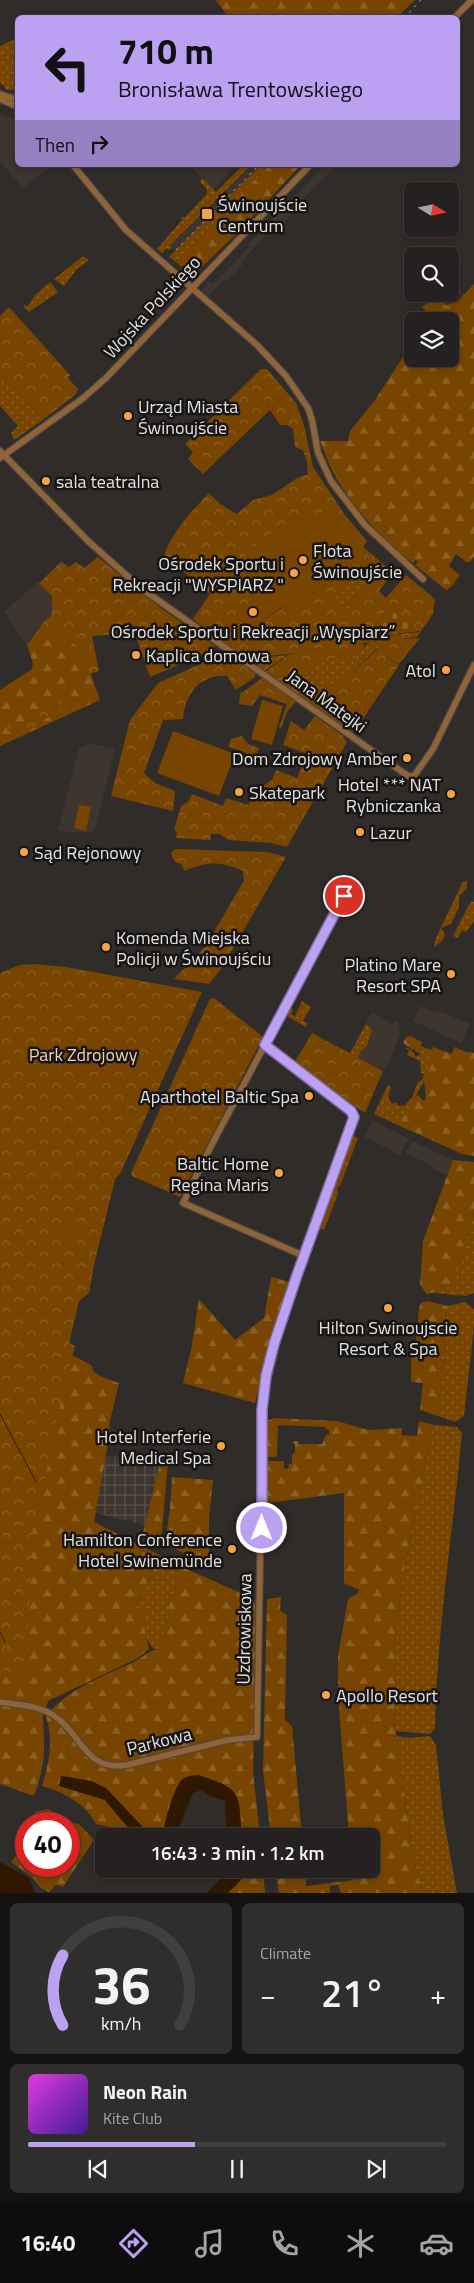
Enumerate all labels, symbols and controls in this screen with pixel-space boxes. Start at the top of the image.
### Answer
text: 710 m [118,24,214,78]
icon: left [35,35,100,100]
text: Bronisława Trentowskiego [118,72,363,106]
text: Then [35,130,75,159]
icon: right [85,130,113,158]
north arrow [404,182,459,238]
map controls [404,182,459,367]
place label: Świnoujście Centrum [218,191,307,239]
marker: Świnoujście Centrum [200,207,214,221]
button: search [404,247,459,302]
street label: Wojska Polskiego [97,250,207,364]
button: layers [404,312,459,367]
place label: Urząd Miasta Świnoujście [138,393,238,441]
marker: Urząd Miasta Świnoujście [122,410,134,422]
place label: sala teatralna [56,468,159,495]
marker: sala teatralna [40,475,52,487]
place label: Flota Świnoujście [313,537,402,585]
place label: Ośrodek Sportu i Rekreacji "WYSPIARZ " [112,550,284,598]
marker: Flota Świnoujście [297,554,309,566]
marker: Ośrodek Sportu i Rekreacji "WYSPIARZ " [288,567,300,579]
marker: Ośrodek Sportu i Rekreacji „Wyspiarz” [247,606,259,618]
place label: Ośrodek Sportu i Rekreacji „Wyspiarz” [111,618,395,645]
place label: Kaplica domowa [146,642,270,669]
marker: Kaplica domowa [130,649,142,661]
place label: Atol [406,657,436,684]
street label: Jana Matejki [281,663,373,739]
marker: Atol [440,664,452,676]
place label: Dom Zdrojowy Amber [232,745,397,772]
marker: Dom Zdrojowy Amber [401,752,413,764]
place label: Hotel *** NAT Rybniczanka [338,771,442,819]
place label: Skatepark [249,779,325,806]
marker: Skatepark [233,786,245,798]
marker: Hotel *** NAT Rybniczanka [445,788,457,800]
place label: Lazur [370,819,412,846]
marker: Lazur [354,826,366,838]
place label: Sąd Rejonowy [34,839,141,866]
marker: Sąd Rejonowy [18,846,30,858]
pin [323,875,365,917]
icon: arrive [330,882,358,910]
place label: Komenda Miejska Policji w Świnoujściu [116,924,271,972]
marker: Komenda Miejska Policji w Świnoujściu [100,941,112,953]
place label: Platino Mare Resort SPA [344,951,441,999]
marker: Platino Mare Resort SPA [445,968,457,980]
park label: Park Zdrojowy [29,1041,138,1068]
place label: Aparthotel Baltic Spa [140,1083,299,1110]
marker: Aparthotel Baltic Spa [303,1090,315,1102]
place label: Baltic Home Regina Maris [170,1150,269,1198]
marker: Baltic Home Regina Maris [273,1167,285,1179]
marker: Hilton Swinoujscie Resort & Spa [382,1302,394,1314]
place label: Hilton Swinoujscie Resort & Spa [319,1314,457,1362]
place label: Hotel Interferie Medical Spa [96,1423,211,1471]
marker: Hotel Interferie Medical Spa [215,1440,227,1452]
position arrow [235,1501,287,1553]
place label: Hamilton Conference Hotel Swinemünde [63,1526,222,1574]
marker: Hamilton Conference Hotel Swinemünde [226,1543,238,1555]
street label: Uzdrowiskowa [230,1573,258,1685]
place label: Apollo Resort [336,1682,439,1709]
marker: Apollo Resort [320,1689,332,1701]
street label: Parkowa [124,1720,194,1762]
speed limit sign: 40 [15,1812,80,1877]
text: 16:43 · 3 min · 1.2 km [150,1838,325,1867]
text: Climate [260,1941,311,1965]
text: 36 [92,1945,150,2024]
text: 21° [321,1964,385,2022]
text: − [260,1973,276,2016]
text: + [430,1973,446,2016]
text: km/h [101,2010,141,2037]
text: Neon Rain [103,2077,187,2106]
text: Kite Club [103,2106,162,2130]
icon: previous [84,2155,112,2183]
icon: pause [223,2155,251,2183]
icon: next [362,2155,390,2183]
text: 16:40 [20,2226,75,2260]
icon: directions [116,2226,151,2261]
icon: music [192,2226,227,2261]
icon: phone [267,2226,302,2261]
icon: climate [343,2226,378,2261]
icon: car [419,2226,454,2261]

